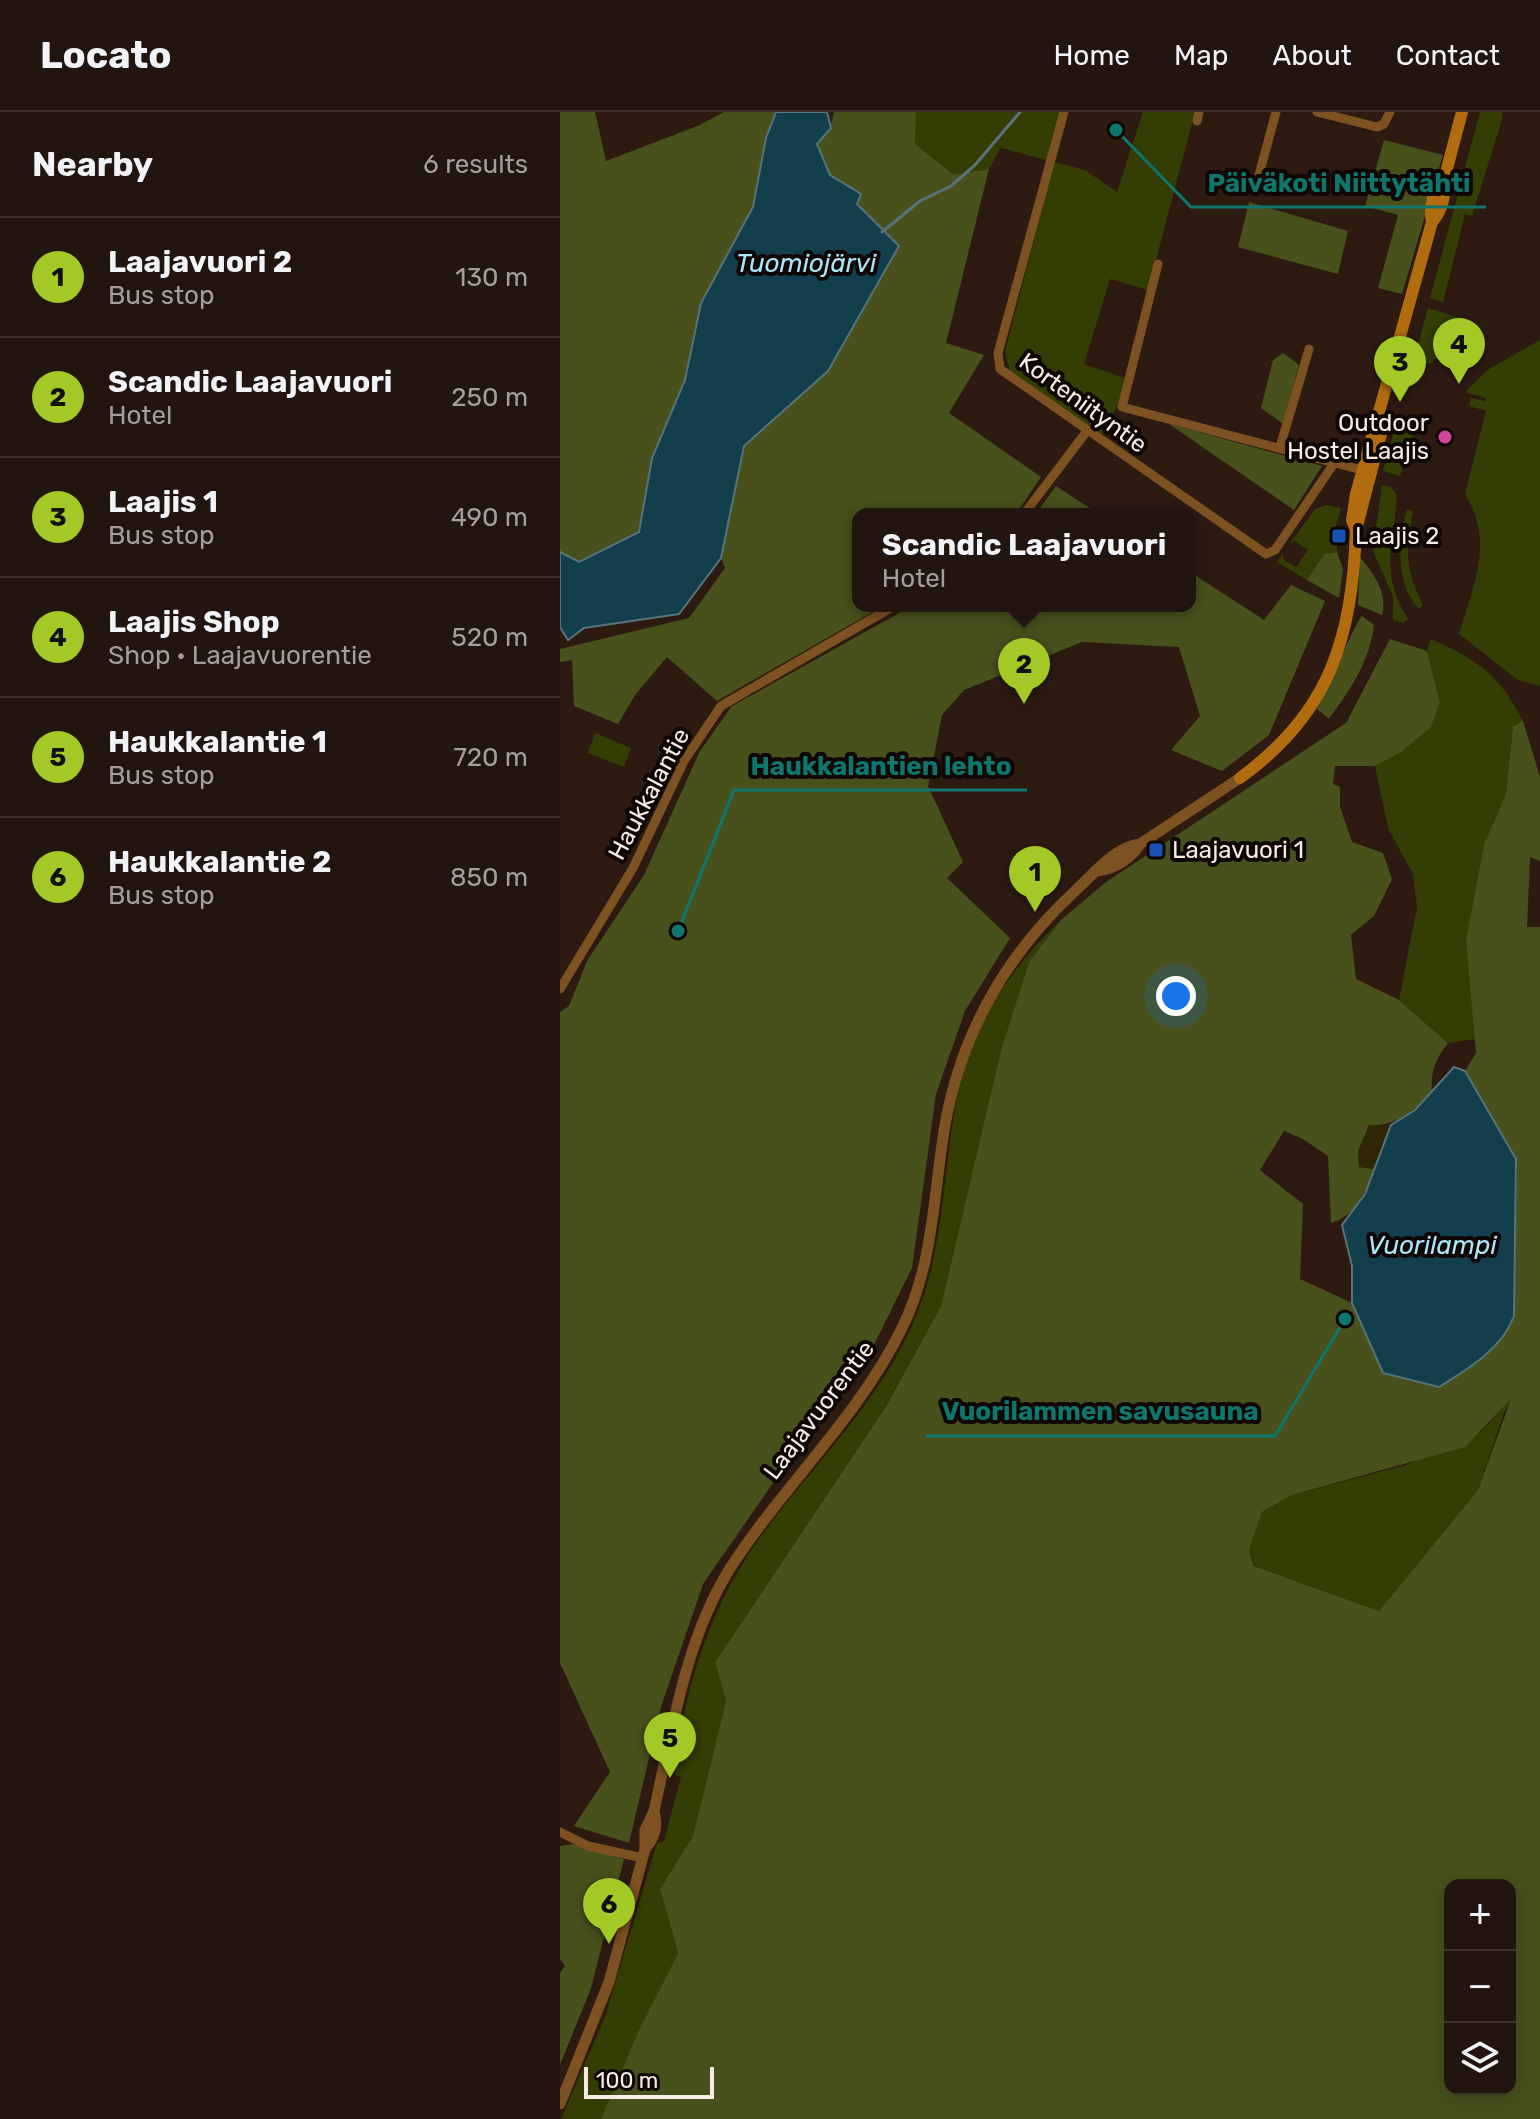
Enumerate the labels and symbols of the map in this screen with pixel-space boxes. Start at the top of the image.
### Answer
callout: Päiväkoti Niittytähti [1191,157,1486,207]
text: Päiväkoti Niittytähti [1207,168,1471,199]
water label: Tuomiojärvi [736,248,877,279]
pin: 4 [1433,318,1485,384]
pin: 3 [1374,336,1426,402]
street label: Korteniityntie [1014,347,1152,459]
place label: Outdoor Hostel Laajis [1287,409,1429,465]
marker: Outdoor Hostel Laajis [1436,428,1454,446]
place label: Laajis 2 [1355,522,1439,550]
marker: Laajis 2 [1330,527,1348,545]
pin: 2 [998,638,1050,704]
street label: Haukkalantie [603,724,695,864]
callout: Haukkalantien lehto [734,740,1027,790]
text: Haukkalantien lehto [750,751,1012,782]
place label: Laajavuori 1 [1172,836,1304,864]
marker: Laajavuori 1 [1147,841,1165,859]
pin: 1 [1009,846,1061,912]
your location [1156,976,1196,1016]
water label: Vuorilampi [1367,1230,1497,1261]
street label: Laajavuorentie [758,1335,880,1485]
callout: Vuorilammen savusauna [926,1386,1275,1436]
text: Vuorilammen savusauna [942,1396,1259,1427]
pin: 5 [644,1712,696,1778]
pin: 6 [583,1878,635,1944]
scale bar [584,2063,714,2099]

